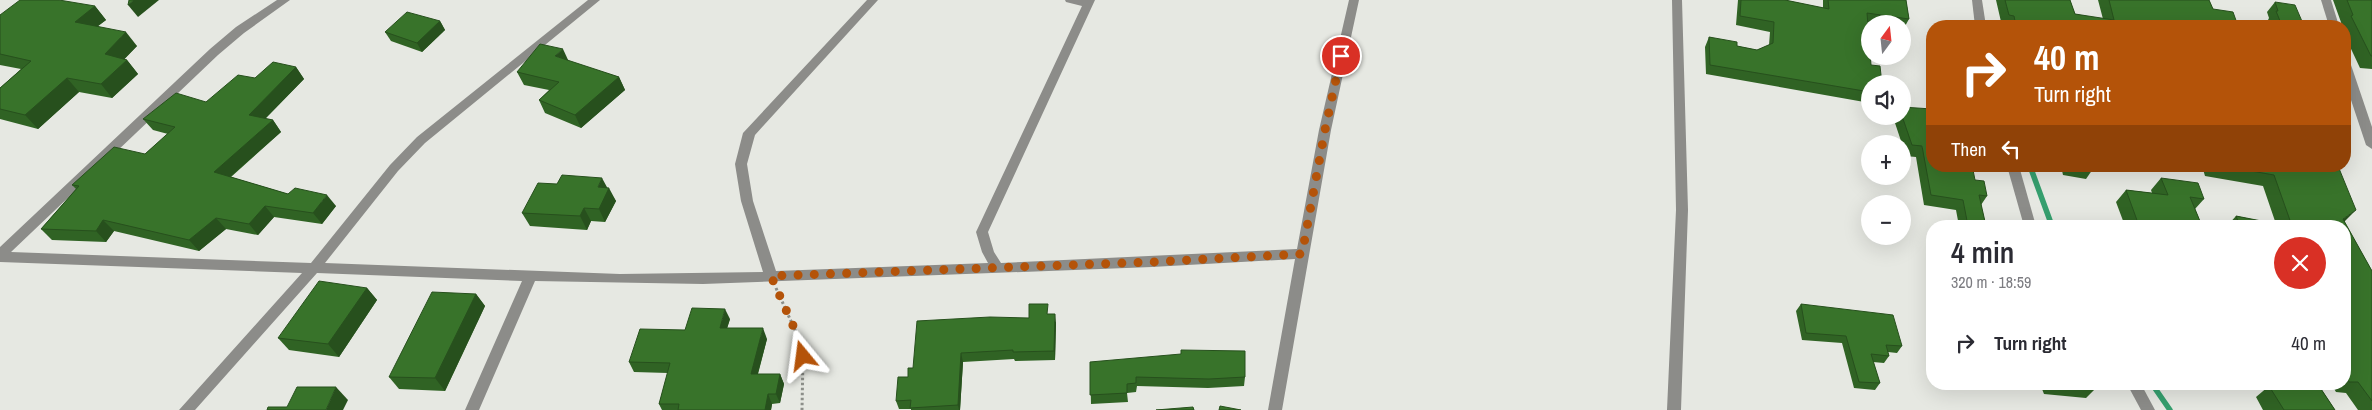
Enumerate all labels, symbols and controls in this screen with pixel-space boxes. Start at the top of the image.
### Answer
north arrow [1861,15,1911,65]
map controls [1861,15,1911,245]
text: 40 m [2034,34,2099,81]
pin [1320,35,1362,77]
icon: right [1951,40,2016,105]
icon: arrive [1327,42,1355,70]
button: sound [1861,75,1911,125]
text: Turn right [2034,79,2111,109]
button: + [1861,135,1911,185]
icon: left [1997,135,2025,163]
text: Then [1951,136,1987,162]
button: − [1861,195,1911,245]
text: 4 min [1951,232,2014,272]
button: close [2274,237,2326,289]
text: 320 m · 18:59 [1951,271,2031,293]
position arrow [776,329,828,381]
icon: right [1951,329,1979,357]
text: Turn right [1994,330,2066,356]
text: 40 m [2291,330,2326,356]

